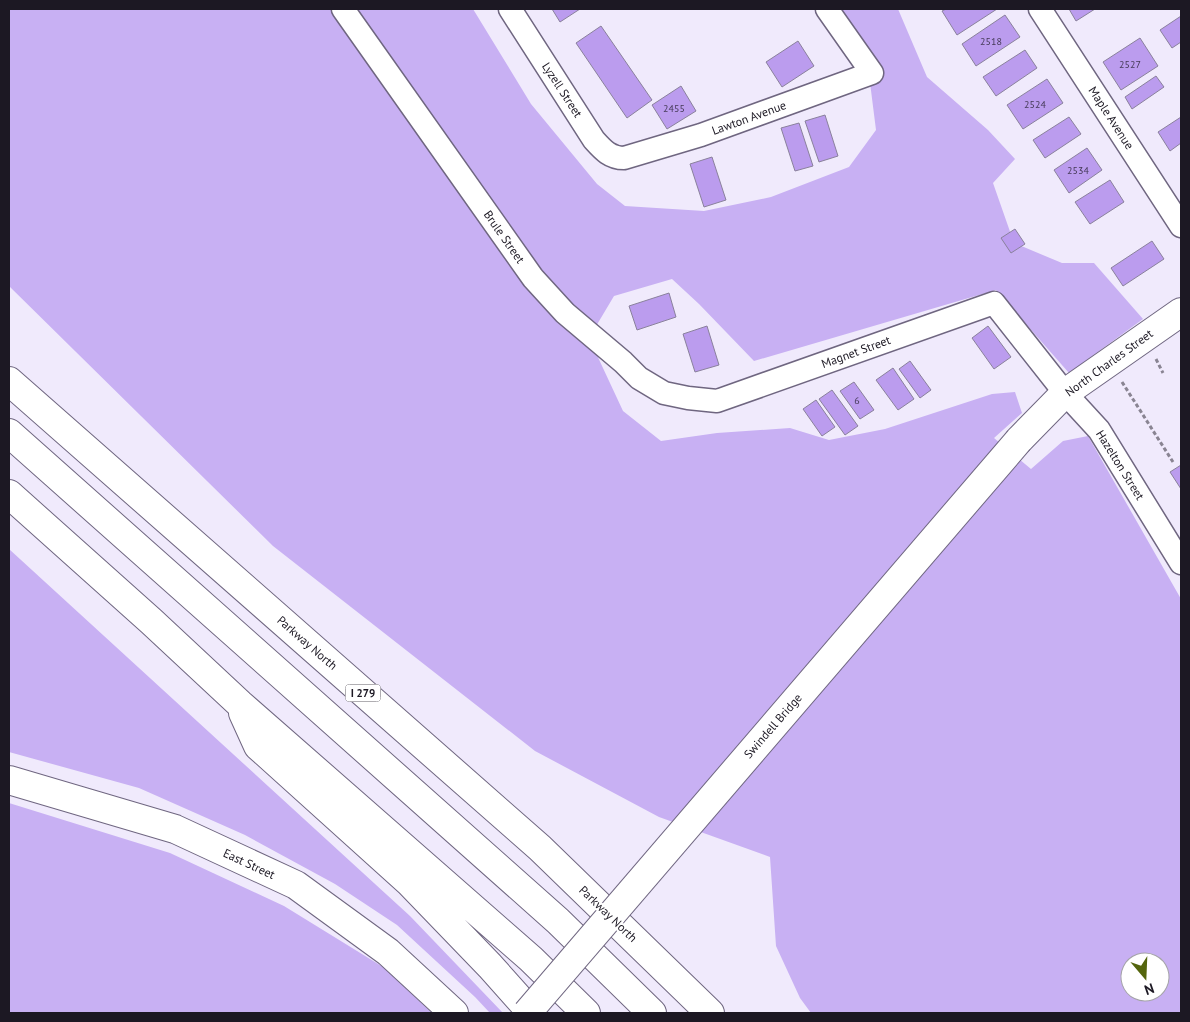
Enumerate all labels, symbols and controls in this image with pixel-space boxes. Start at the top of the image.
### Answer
house number: 2518 [980,35,1002,48]
house number: 2527 [1119,58,1141,71]
street label: Lyzell Street [539,59,586,120]
street label: Maple Avenue [1086,84,1137,152]
street label: Lawton Avenue [710,97,788,138]
house number: 2524 [1024,98,1046,111]
house number: 2455 [663,102,685,115]
house number: 2534 [1067,164,1089,177]
street label: Brule Street [481,207,528,266]
street label: North Charles Street [1062,326,1155,399]
street label: Magnet Street [819,332,892,371]
house number: 6 [854,394,860,407]
street label: Hazelton Street [1093,427,1148,502]
street label: Parkway North [274,612,340,673]
road number: I 279 [346,684,380,701]
street label: Swindell Bridge [740,690,805,761]
street label: East Street [221,845,277,882]
street label: Parkway North [576,882,640,945]
north arrow [1120,952,1170,1002]
text: N [1142,979,1157,999]

